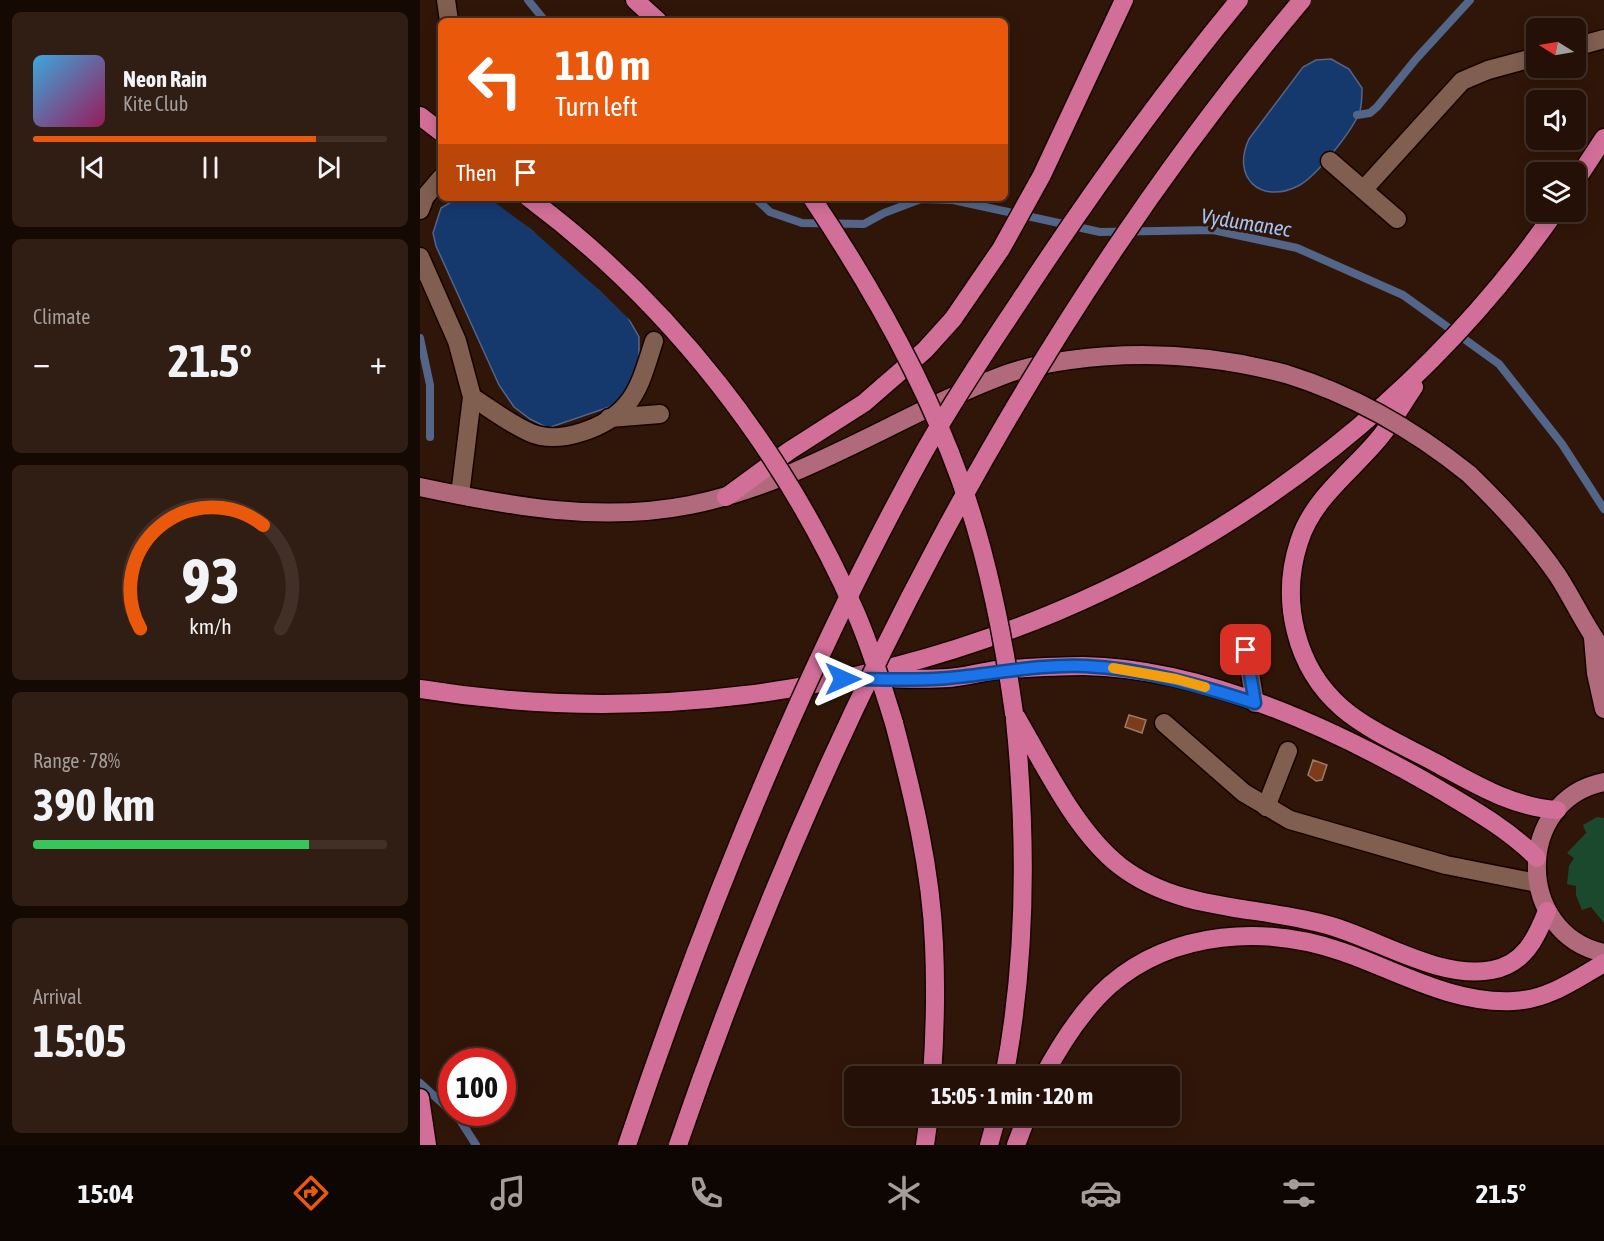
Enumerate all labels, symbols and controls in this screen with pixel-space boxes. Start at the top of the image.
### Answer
north arrow [1526,18,1586,78]
map controls [1526,18,1586,222]
text: 110 m [555,41,650,89]
icon: left [456,42,534,120]
text: Neon Rain [123,66,207,92]
button: sound [1526,90,1586,150]
text: Turn left [555,91,638,122]
text: Kite Club [123,92,188,115]
icon: previous [76,151,109,184]
icon: pause [194,151,227,184]
icon: next [312,151,345,184]
icon: arrive [509,156,542,189]
text: Then [456,160,497,186]
button: layers [1526,162,1586,222]
water label: Vydumanec [1199,203,1294,241]
text: Climate [33,305,90,328]
text: 21.5° [168,335,252,387]
text: − [33,343,50,381]
text: + [370,343,387,381]
text: 93 [181,546,239,617]
text: km/h [189,615,231,640]
pin [1220,624,1271,675]
icon: arrive [1229,633,1262,666]
position arrow [811,647,875,711]
text: Range · 78% [33,749,120,772]
text: 390 km [33,779,155,831]
text: Arrival [33,985,82,1008]
text: 15:05 [33,1015,127,1067]
speed limit sign: 100 [438,1048,516,1126]
text: 15:05 · 1 min · 120 m [931,1083,1093,1109]
icon: directions [290,1172,332,1214]
icon: music [487,1172,529,1214]
icon: phone [685,1172,727,1214]
icon: climate [883,1172,925,1214]
icon: car [1080,1172,1122,1214]
icon: filters [1278,1172,1320,1214]
text: 15:04 [78,1178,134,1209]
text: 21.5° [1476,1178,1526,1209]

